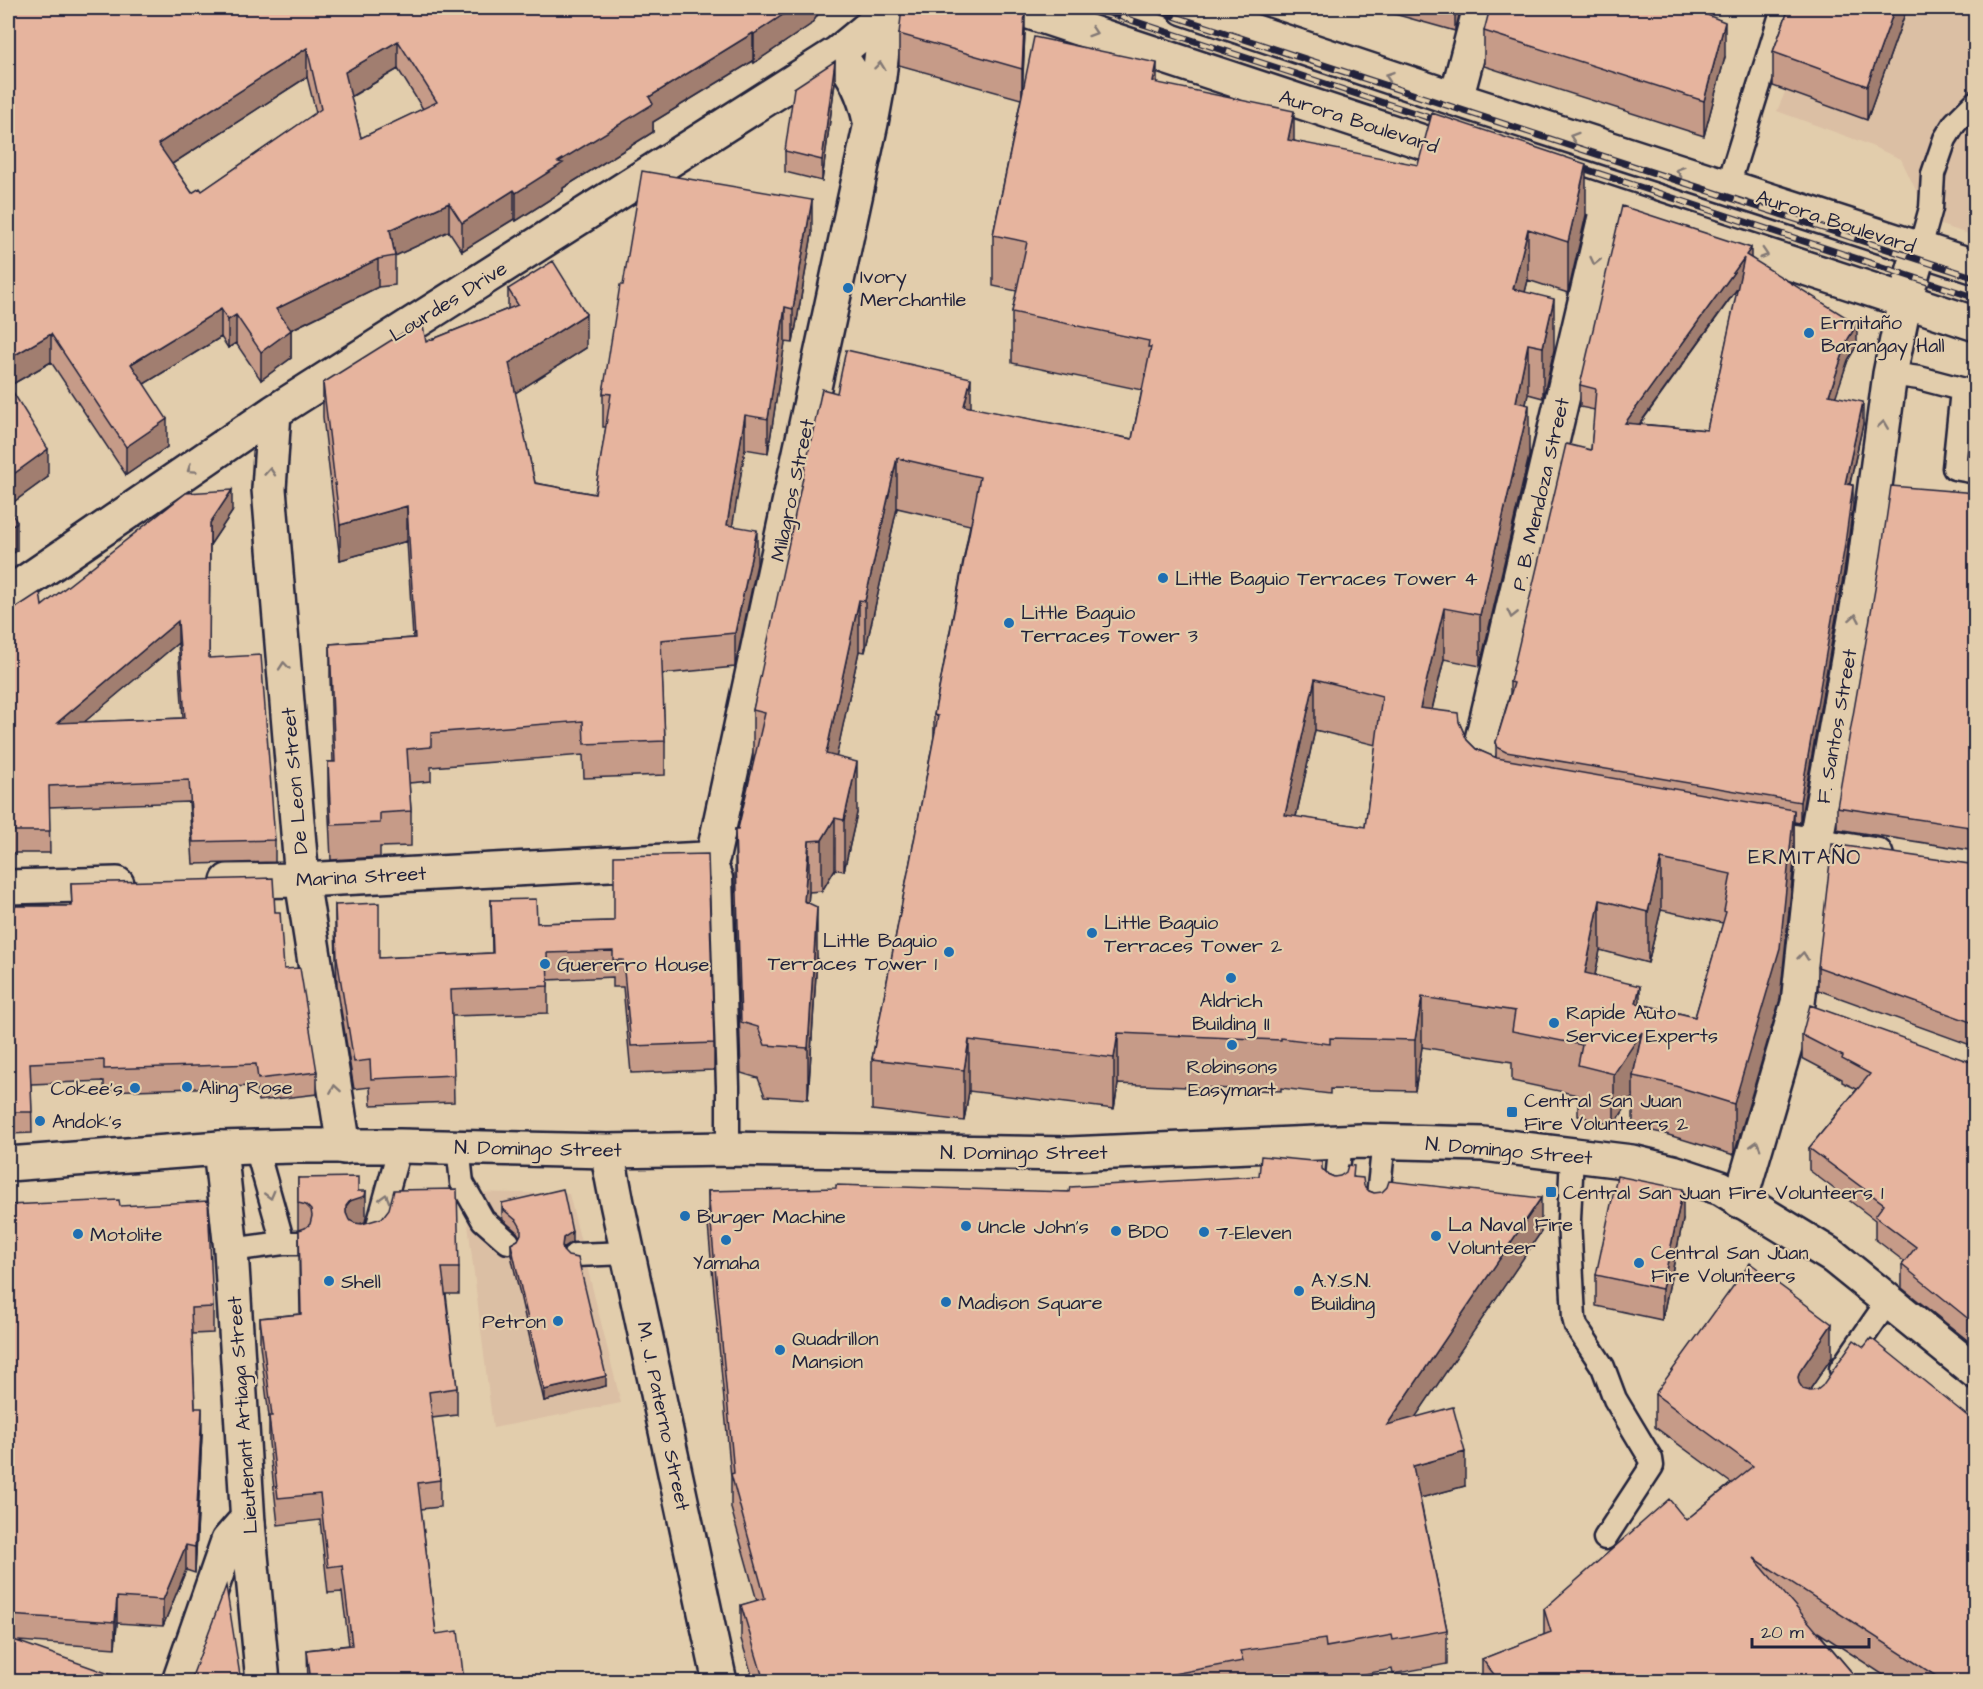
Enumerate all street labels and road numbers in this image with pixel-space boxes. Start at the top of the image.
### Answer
street label: Aurora Boulevard [1275,83,1442,161]
street label: Aurora Boulevard [1752,183,1919,261]
street label: Lourdes Drive [384,254,513,349]
street label: P. B. Mendoza Street [1505,395,1577,593]
street label: Milagros Street [764,416,823,564]
street label: F. Santos Street [1810,647,1864,806]
street label: De Leon Street [275,706,315,856]
street label: Marina Street [295,860,427,894]
street label: N. Domingo Street [1424,1130,1594,1173]
street label: N. Domingo Street [454,1134,622,1165]
street label: N. Domingo Street [940,1139,1108,1168]
street label: Lieutenant Artiaga Street [221,1295,266,1535]
street label: M. J. Paterno Street [629,1319,697,1513]

